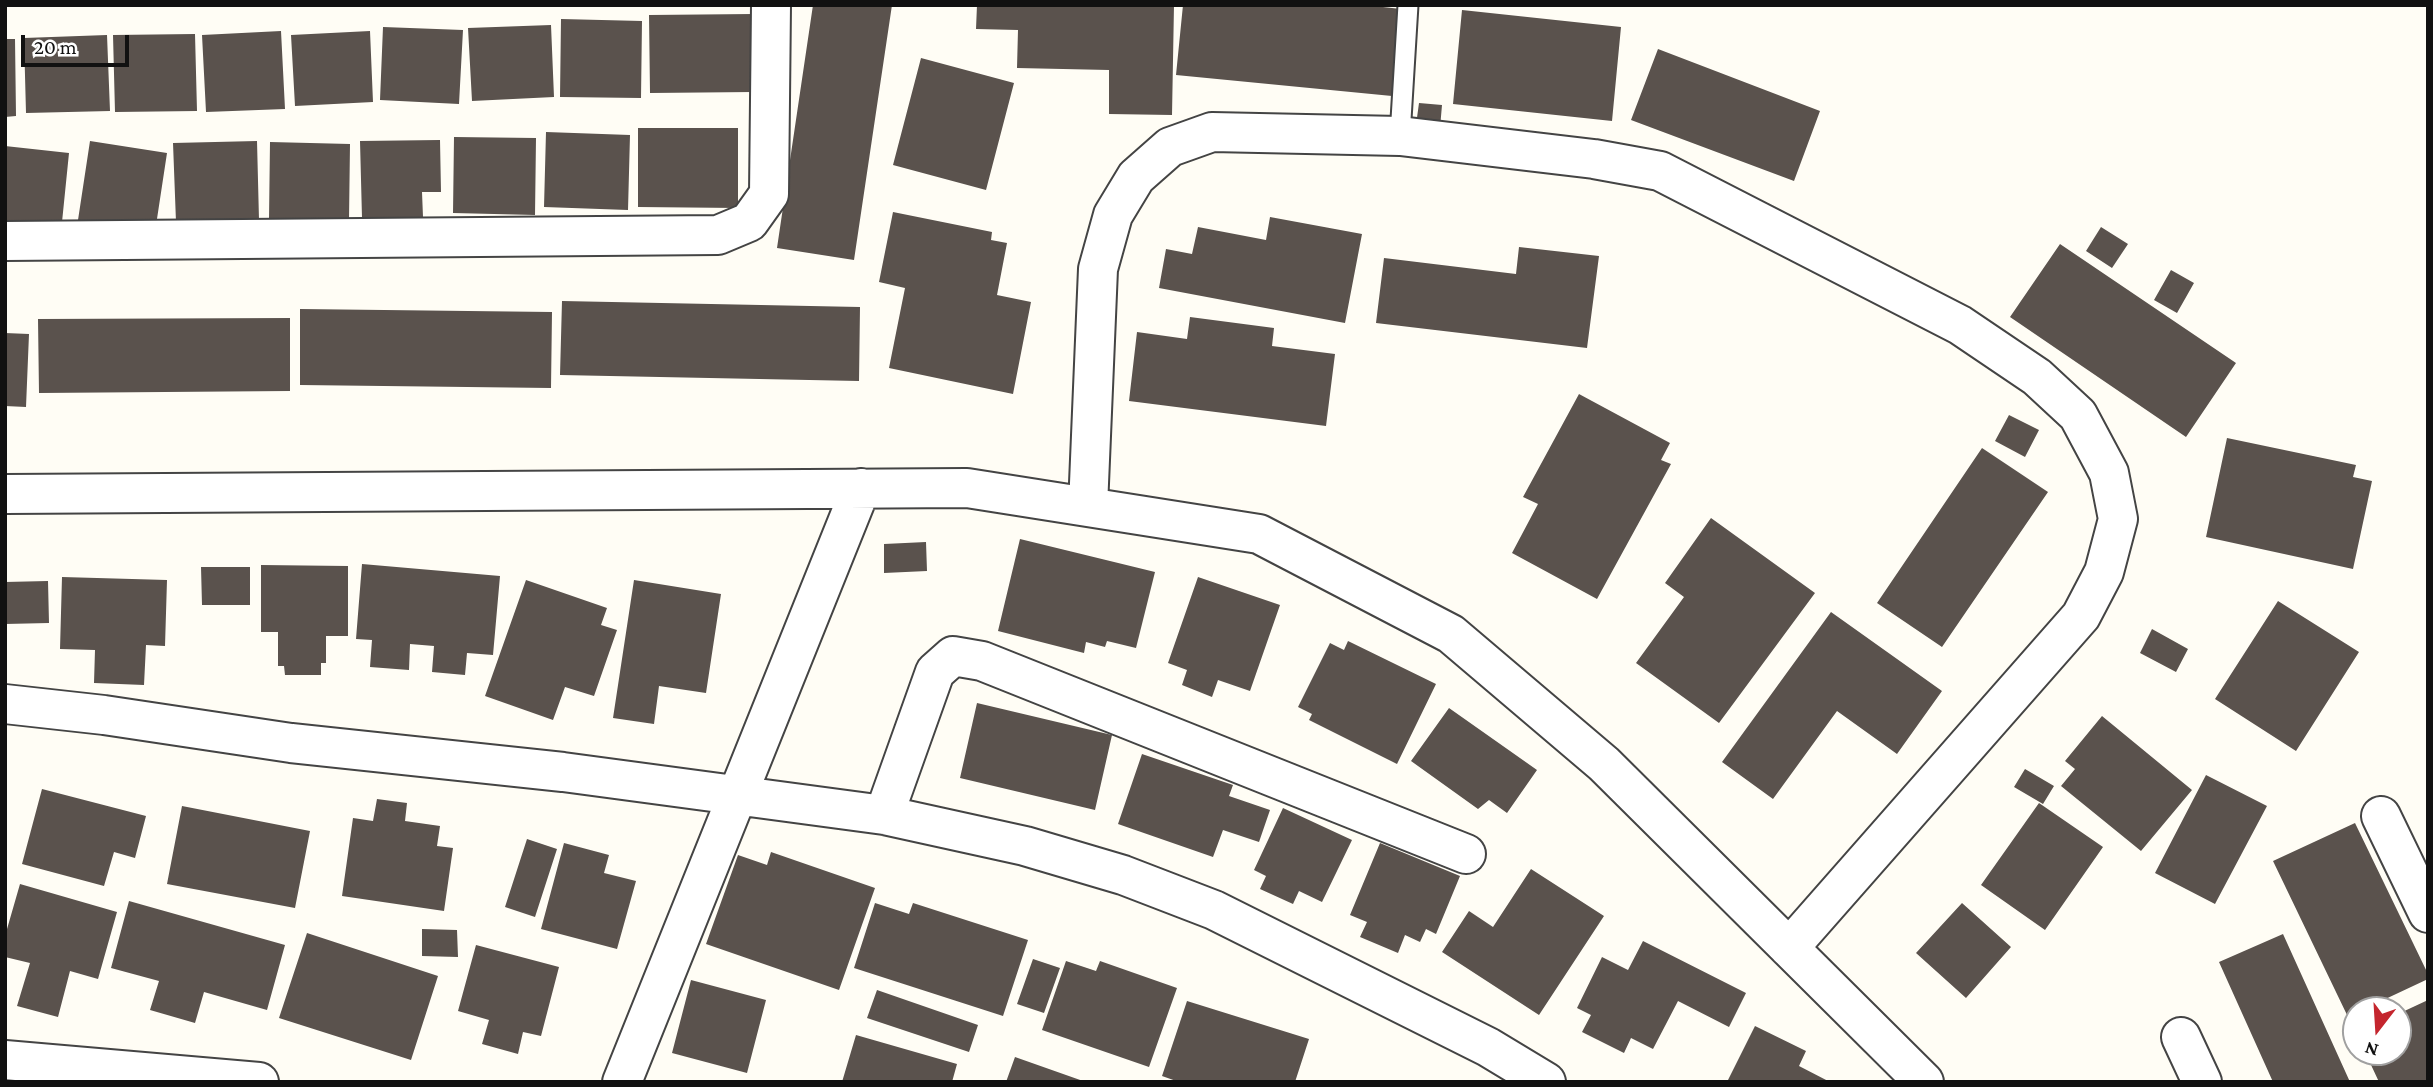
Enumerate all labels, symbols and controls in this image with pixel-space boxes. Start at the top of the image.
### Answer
scale bar [24,21,133,65]
text: 20 m [34,35,77,59]
north arrow [2342,996,2412,1066]
text: N [2362,1038,2381,1062]

